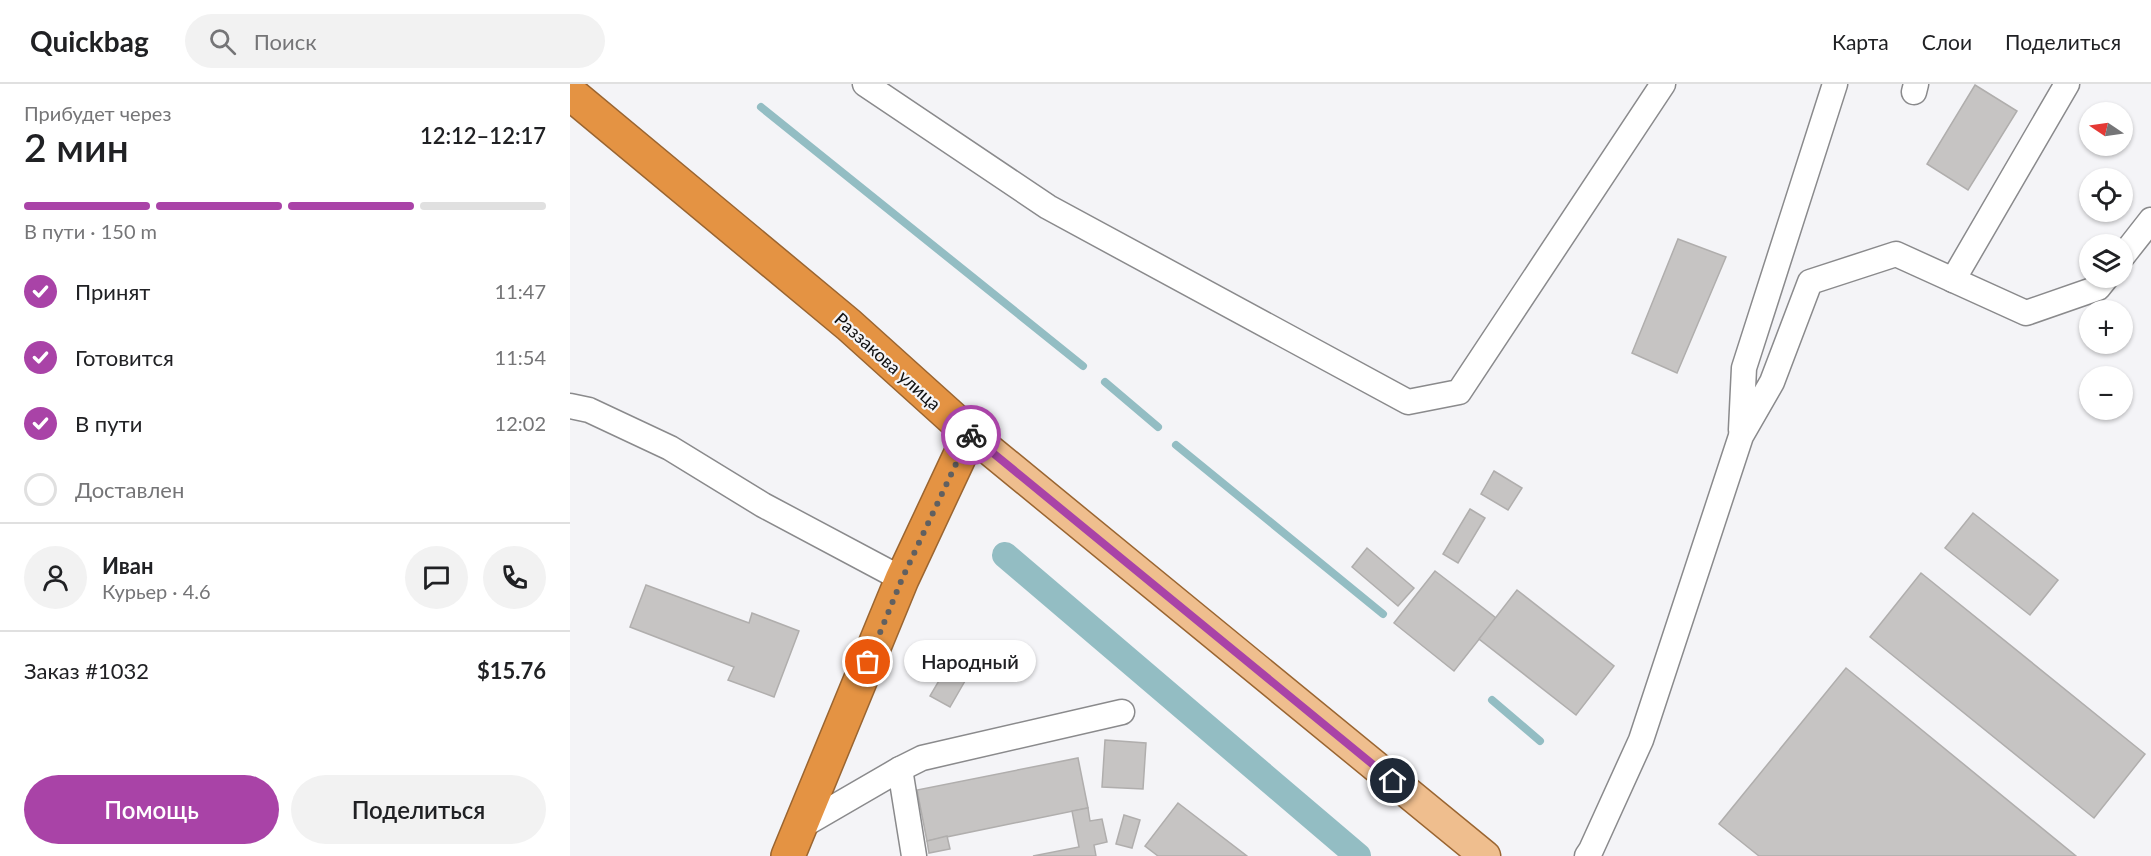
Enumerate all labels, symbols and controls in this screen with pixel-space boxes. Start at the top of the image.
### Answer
search box [185,14,605,68]
text: Quickbag [30,24,149,58]
icon: search [206,25,239,58]
text: Поиск [254,28,317,55]
text: Карта [1832,29,1889,54]
text: Слои [1922,29,1972,54]
text: Поделиться [2005,29,2121,54]
text: Прибудет через [24,101,171,125]
north arrow [2079,102,2133,156]
map controls [2079,102,2133,420]
text: 12:12–12:17 [420,122,546,149]
text: 2 мин [24,124,129,170]
button: locate [2079,168,2133,222]
text: В пути · 150 m [24,219,157,243]
button: layers [2079,234,2133,288]
icon: check [24,275,57,308]
text: Принят [75,278,150,305]
text: 11:47 [495,279,546,303]
button: + [2079,300,2133,354]
street label: Раззакова улица [830,308,946,414]
icon: check [24,341,57,374]
text: Готовится [75,344,174,371]
text: 11:54 [495,345,546,369]
button: − [2079,366,2133,420]
courier [941,405,1001,465]
icon: check [24,407,57,440]
text: В пути [75,410,142,437]
text: 12:02 [495,411,546,435]
icon: bike [955,419,988,452]
text: Доставлен [75,476,184,503]
button: person [24,546,87,609]
button: chat [405,546,468,609]
button: phone [483,546,546,609]
text: Иван [102,552,154,579]
text: Курьер · 4.6 [102,579,211,603]
pin [842,636,893,687]
callout: Народный [904,641,1036,683]
icon: bag [851,645,884,678]
text: Народный [921,649,1019,673]
text: Заказ #1032 [24,657,149,684]
text: $15.76 [477,657,546,684]
pin [1367,755,1418,806]
icon: home [1376,764,1409,797]
button: Помощь [24,775,279,844]
button: Поделиться [291,775,546,844]

